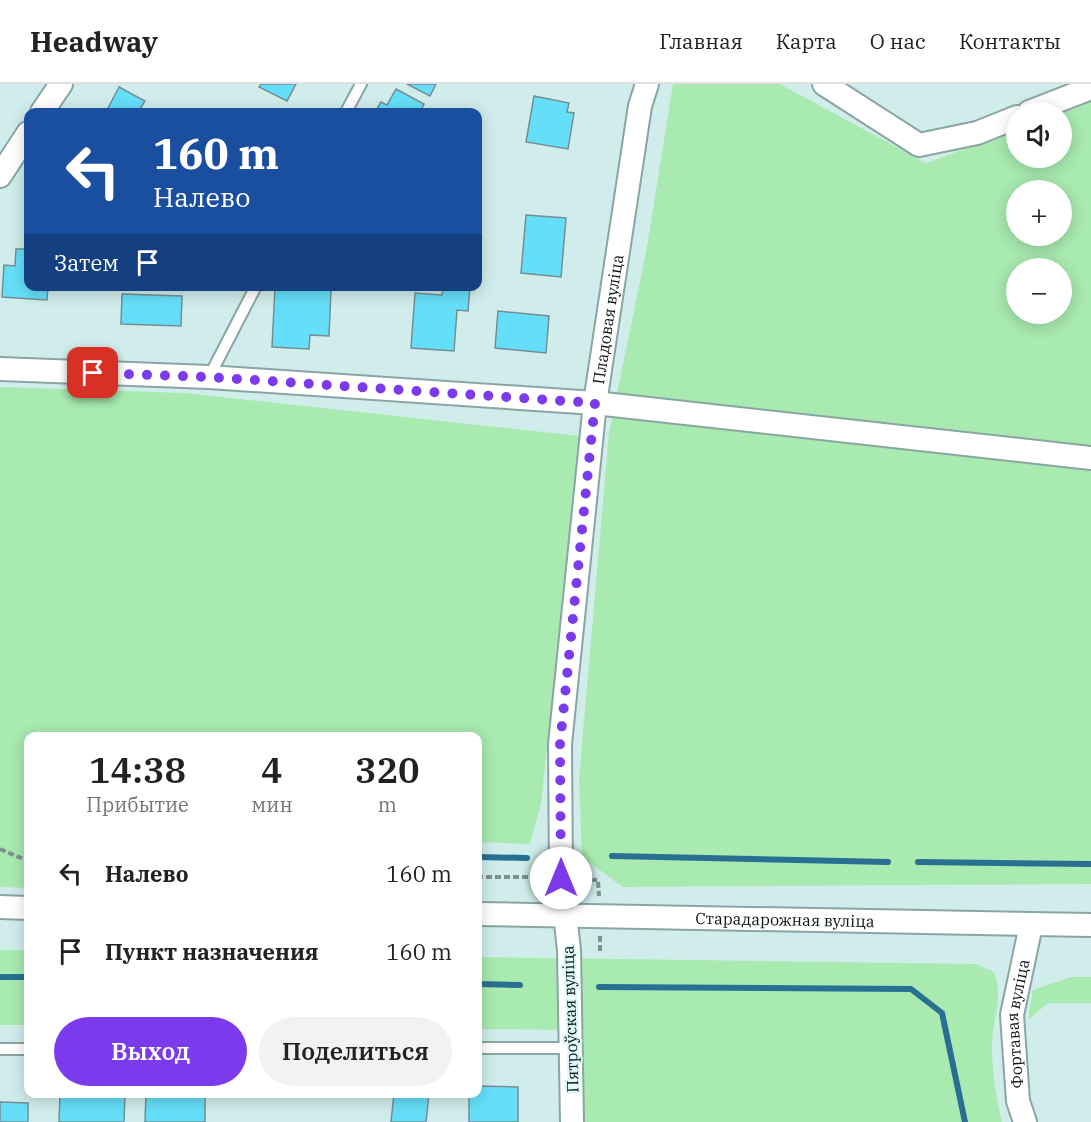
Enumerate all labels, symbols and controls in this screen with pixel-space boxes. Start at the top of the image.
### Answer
text: Headway [30,23,158,60]
text: Главная [659,27,743,55]
text: Карта [776,27,837,55]
text: О нас [870,27,926,55]
text: Контакты [959,27,1061,55]
map controls [1006,102,1072,324]
button: sound [1006,102,1072,168]
text: 160 m [153,126,279,181]
icon: left [54,132,132,210]
text: Налево [153,179,250,214]
button: + [1006,180,1072,246]
icon: arrive [131,246,164,279]
text: Затем [54,248,119,277]
street label: Пладовая вуліца [588,253,627,386]
button: − [1006,258,1072,324]
pin [67,347,118,398]
icon: arrive [76,356,109,389]
text: 14:38 [89,746,186,793]
text: 4 [261,746,283,793]
text: 320 [355,746,420,793]
text: Прибытие [86,791,189,818]
text: мин [251,791,293,818]
text: m [378,791,397,818]
position arrow [529,846,593,910]
icon: left [54,857,87,890]
text: Налево [105,859,189,888]
text: 160 m [386,859,452,888]
street label: Старадарожная вуліца [695,908,875,931]
icon: arrive [54,935,87,968]
text: Пункт назначения [105,937,319,966]
text: 160 m [386,937,452,966]
street label: Пятроўская вуліца [557,945,583,1093]
street label: Фортавая вуліца [1002,957,1034,1089]
button: Выход [54,1017,247,1086]
button: Поделиться [259,1017,452,1086]

